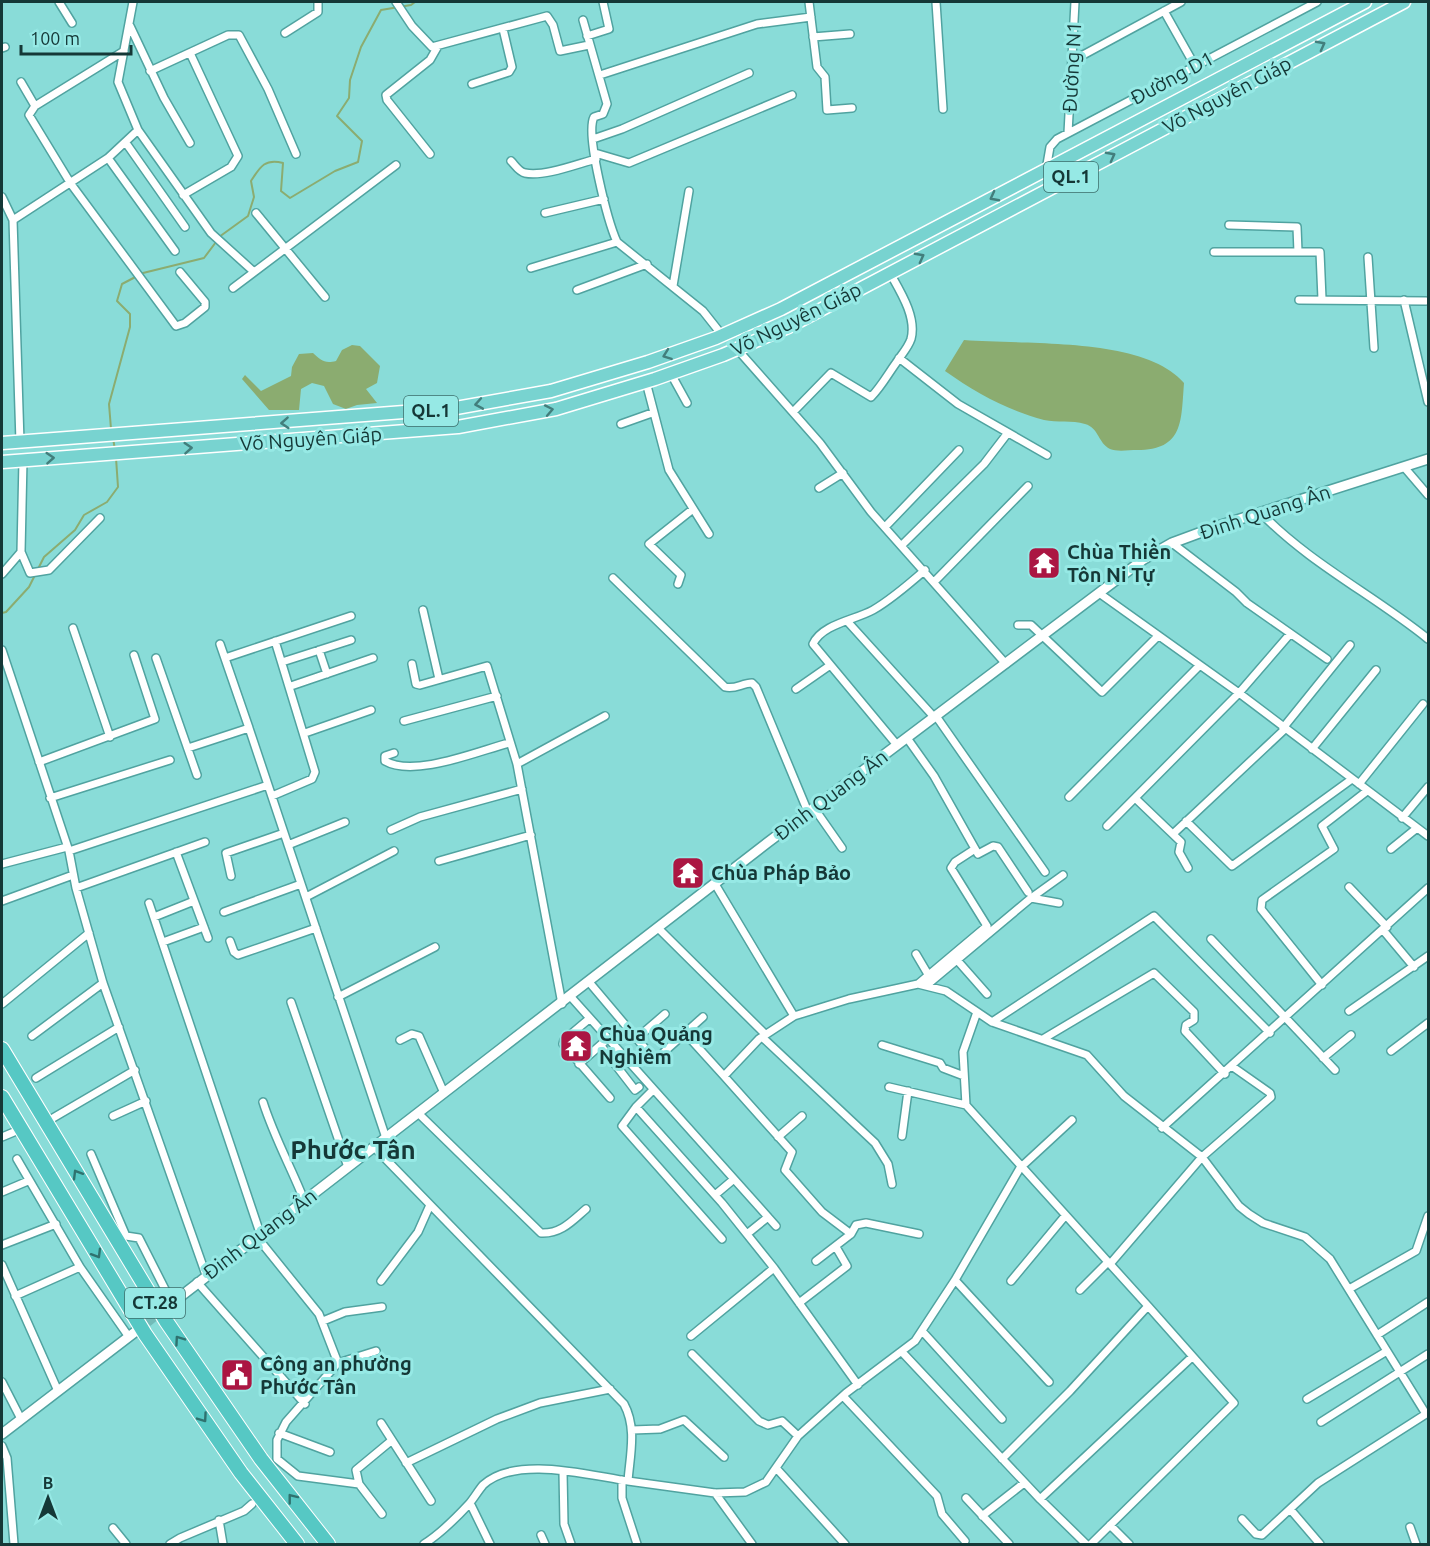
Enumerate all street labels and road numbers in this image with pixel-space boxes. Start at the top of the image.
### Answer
street label: Đường N1 [1058,21,1085,113]
street label: Đường D1 [1126,46,1217,109]
street label: Võ Nguyên Giáp [1159,51,1295,138]
road number: QL.1 [1044,162,1098,192]
street label: Võ Nguyên Giáp [727,277,865,360]
road number: QL.1 [404,396,458,426]
street label: Võ Nguyên Giáp [239,422,383,455]
street label: Đinh Quang Ân [1197,480,1333,543]
street label: Đinh Quang Ân [770,745,892,845]
street label: Đinh Quang Ân [199,1184,321,1284]
road number: CT.28 [125,1288,185,1318]

